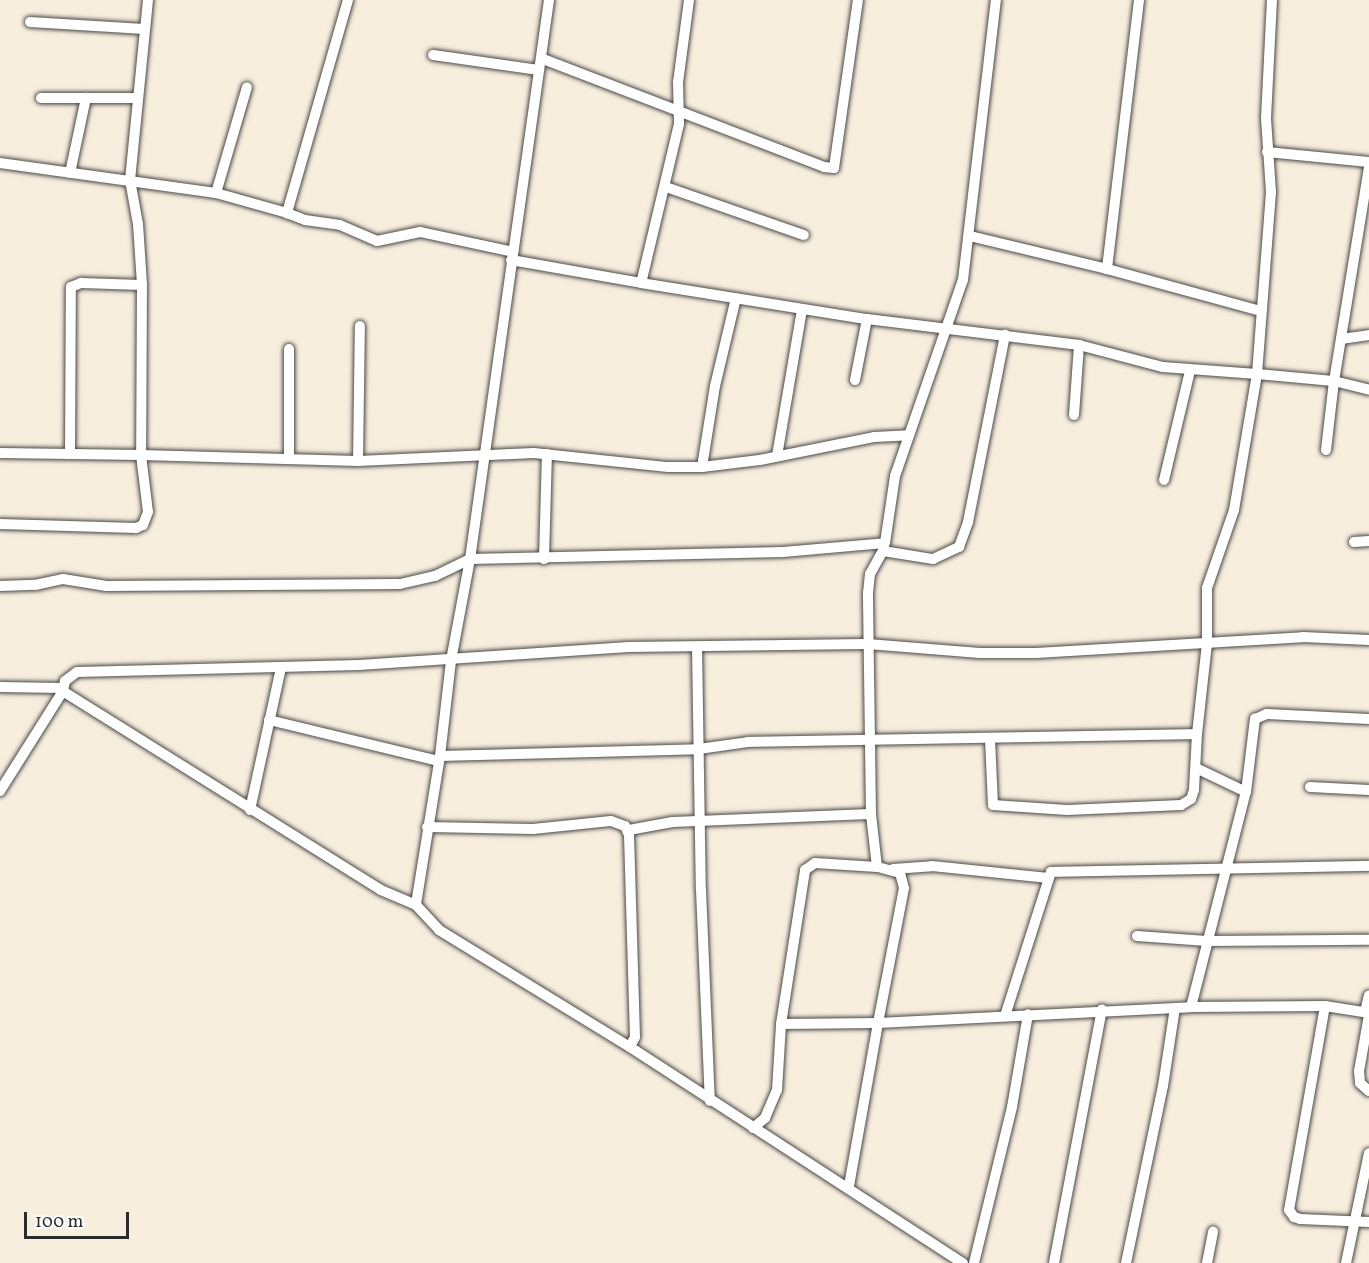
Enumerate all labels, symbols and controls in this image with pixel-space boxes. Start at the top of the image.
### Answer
scale bar [27,1200,132,1238]
text: 100 m [35,1210,84,1235]

